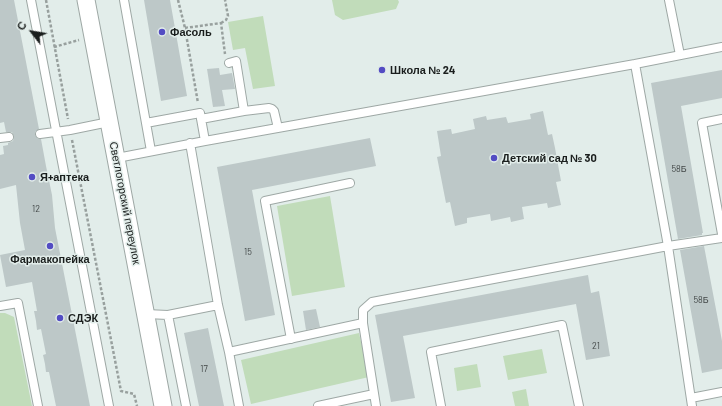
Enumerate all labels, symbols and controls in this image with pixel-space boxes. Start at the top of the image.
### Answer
north arrow [12,12,52,52]
text: С [14,19,29,32]
place label: Фасоль [170,25,212,39]
marker: Фасоль [157,27,167,37]
place label: Школа № 24 [390,63,455,77]
marker: Школа № 24 [377,65,387,75]
street label: Светлогорский переулок [107,141,143,265]
place label: Детский сад № 30 [502,151,597,165]
marker: Детский сад № 30 [489,153,499,163]
house number: 58Б [671,164,687,174]
place label: Я+аптека [40,170,89,184]
marker: Я+аптека [27,172,37,182]
house number: 12 [32,204,40,214]
marker: Фармакопейка [45,241,55,251]
house number: 15 [244,247,252,257]
place label: Фармакопейка [10,252,90,266]
house number: 58Б [693,295,709,305]
place label: СДЭК [68,311,98,325]
marker: СДЭК [55,313,65,323]
house number: 21 [592,341,600,351]
house number: 17 [200,364,208,374]

